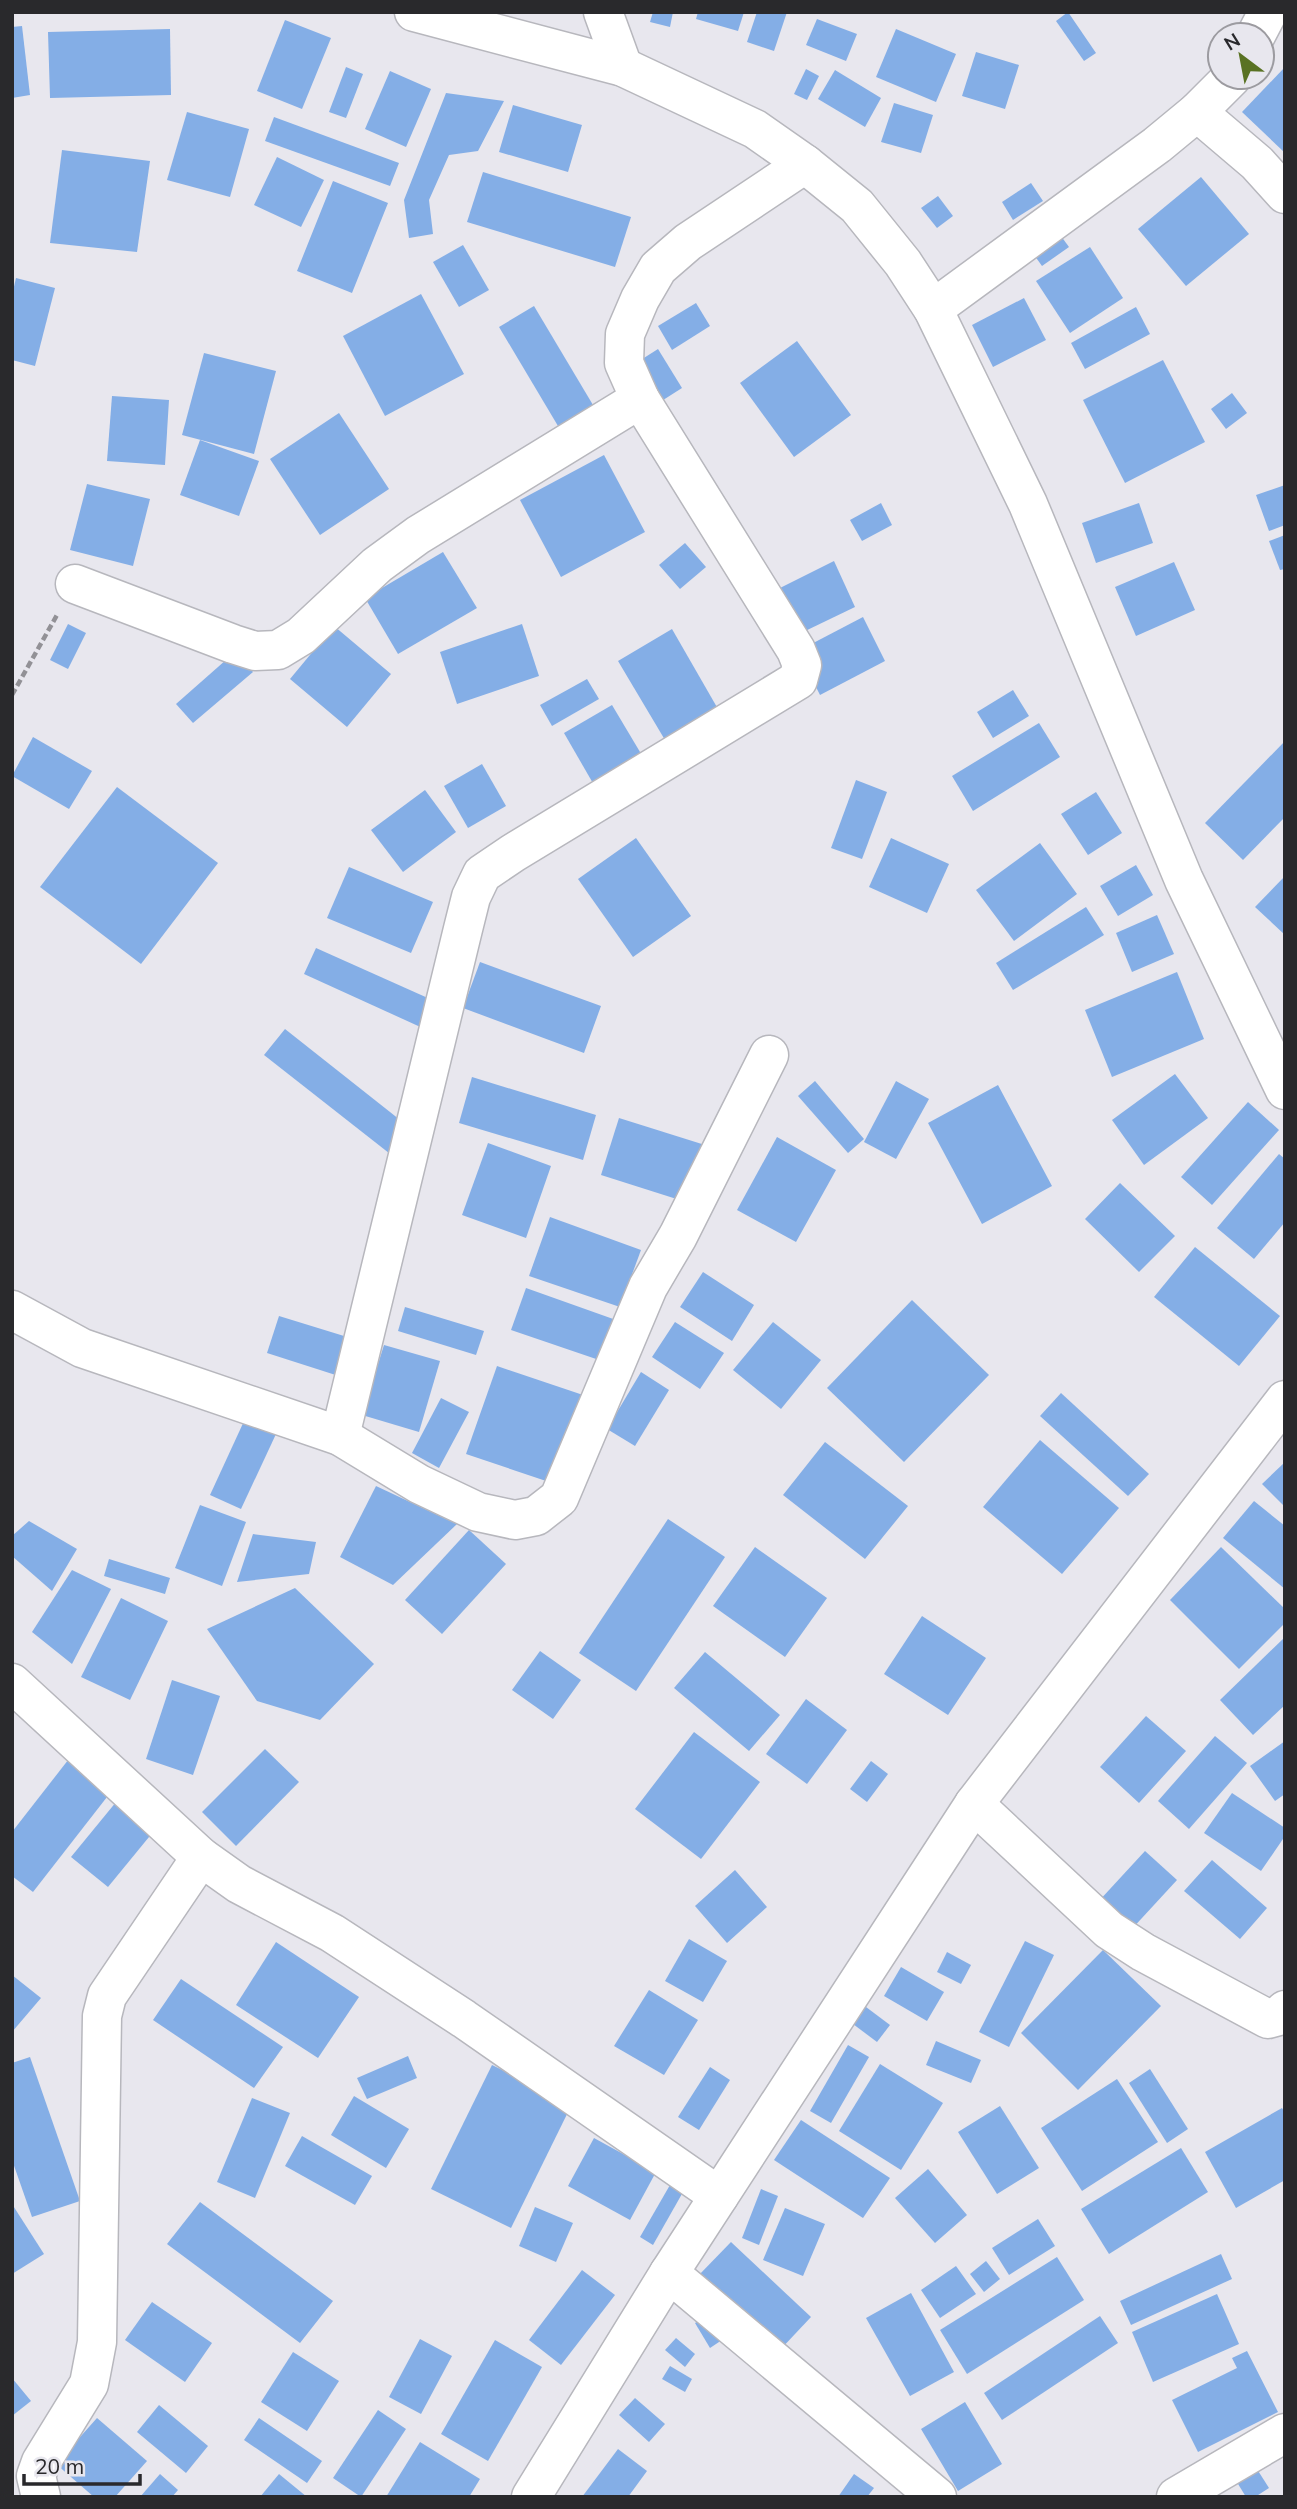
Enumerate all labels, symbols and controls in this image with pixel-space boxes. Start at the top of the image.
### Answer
north arrow [1206,21,1276,91]
text: N [1220,28,1244,56]
scale bar [24,2442,140,2486]
text: 20 m [35,2453,84,2479]

